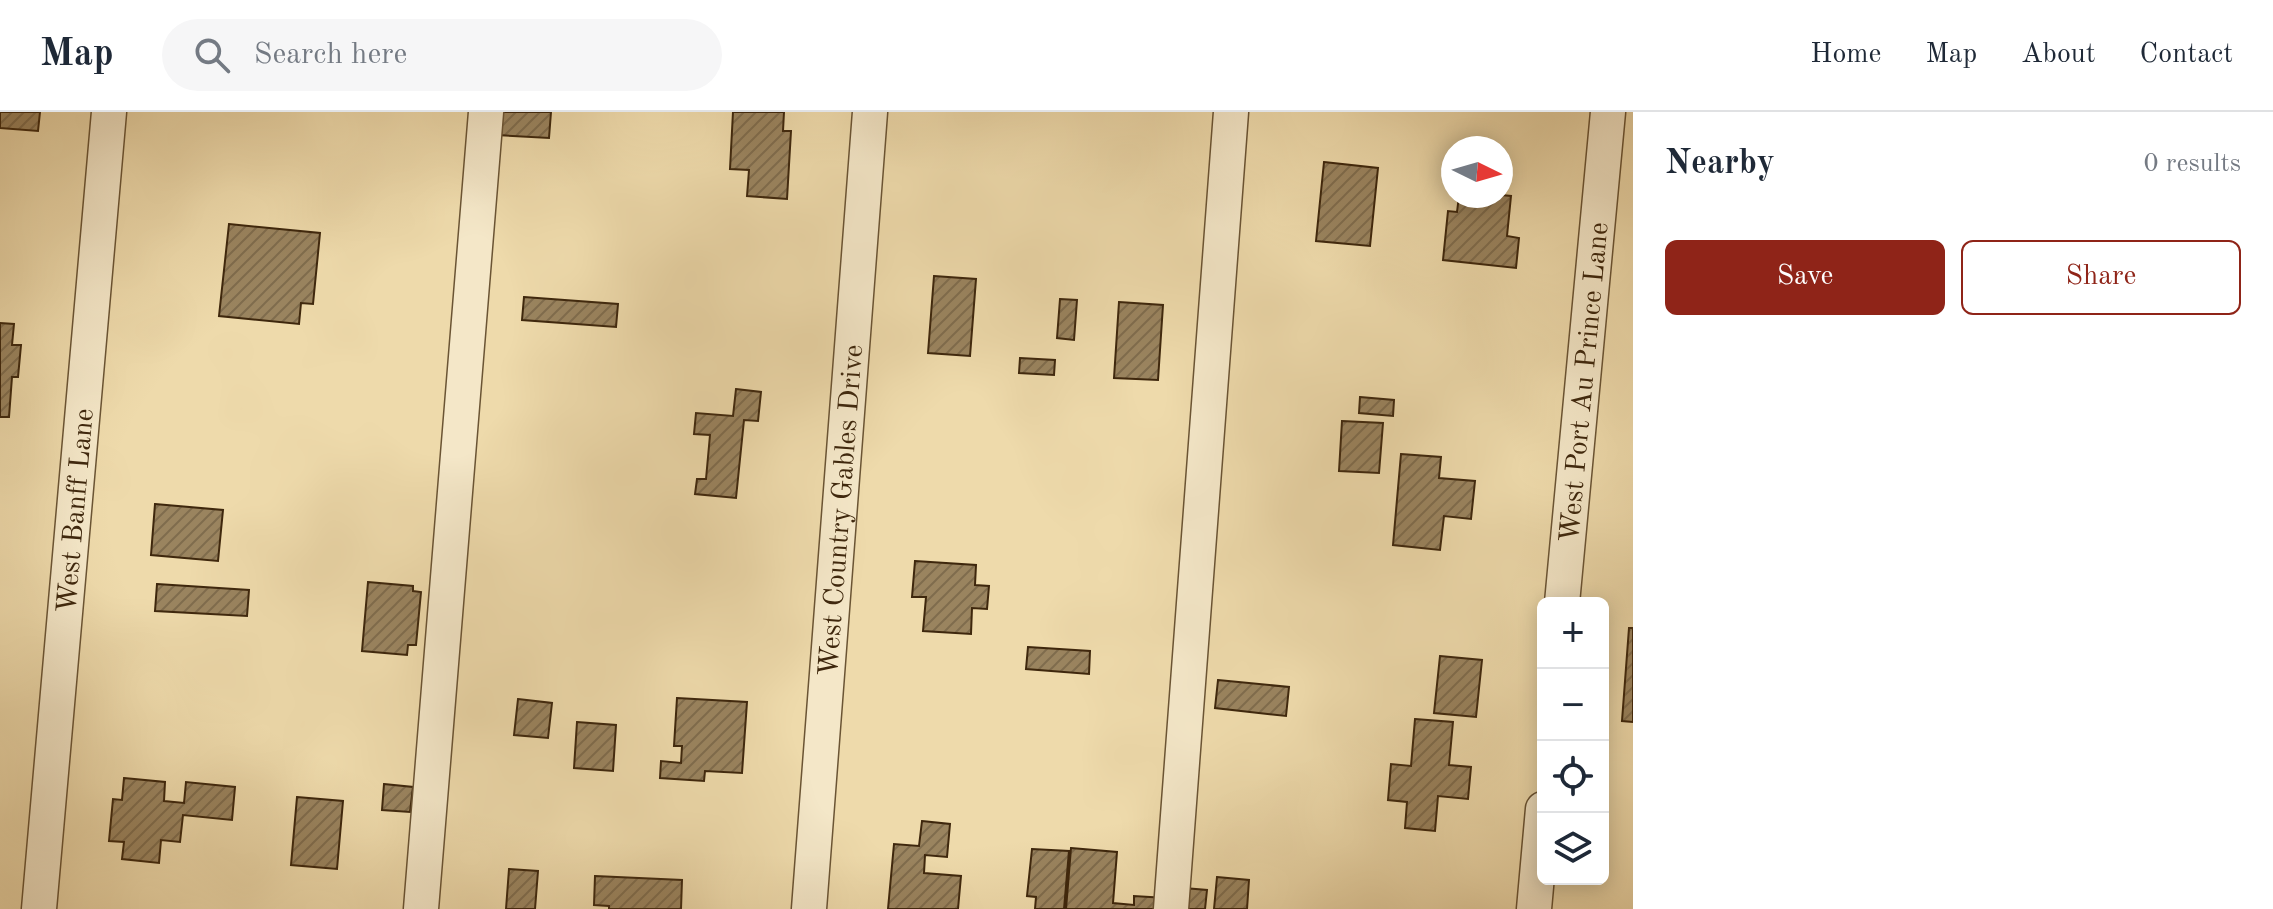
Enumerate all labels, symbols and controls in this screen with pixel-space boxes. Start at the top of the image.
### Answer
search box [162,19,722,91]
icon: search [190,33,234,77]
text: Map [40,36,114,74]
text: Search here [254,40,407,70]
text: Home [1810,41,1881,69]
text: Map [1925,41,1977,69]
text: About [2021,41,2096,69]
text: Contact [2140,41,2233,69]
north arrow [1441,136,1513,208]
text: Nearby [1665,147,1775,181]
text: 0 results [2143,151,2241,177]
street label: West Port Au Prince Lane [1557,221,1615,544]
button: Save [1665,240,1945,315]
button: Share [1961,240,2241,315]
street label: West Country Gables Drive [816,343,869,677]
street label: West Banff Lane [54,407,100,614]
map controls [1537,597,1609,885]
button: + [1537,597,1609,669]
button: − [1537,669,1609,741]
button: locate [1537,741,1609,813]
button: layers [1537,813,1609,885]

